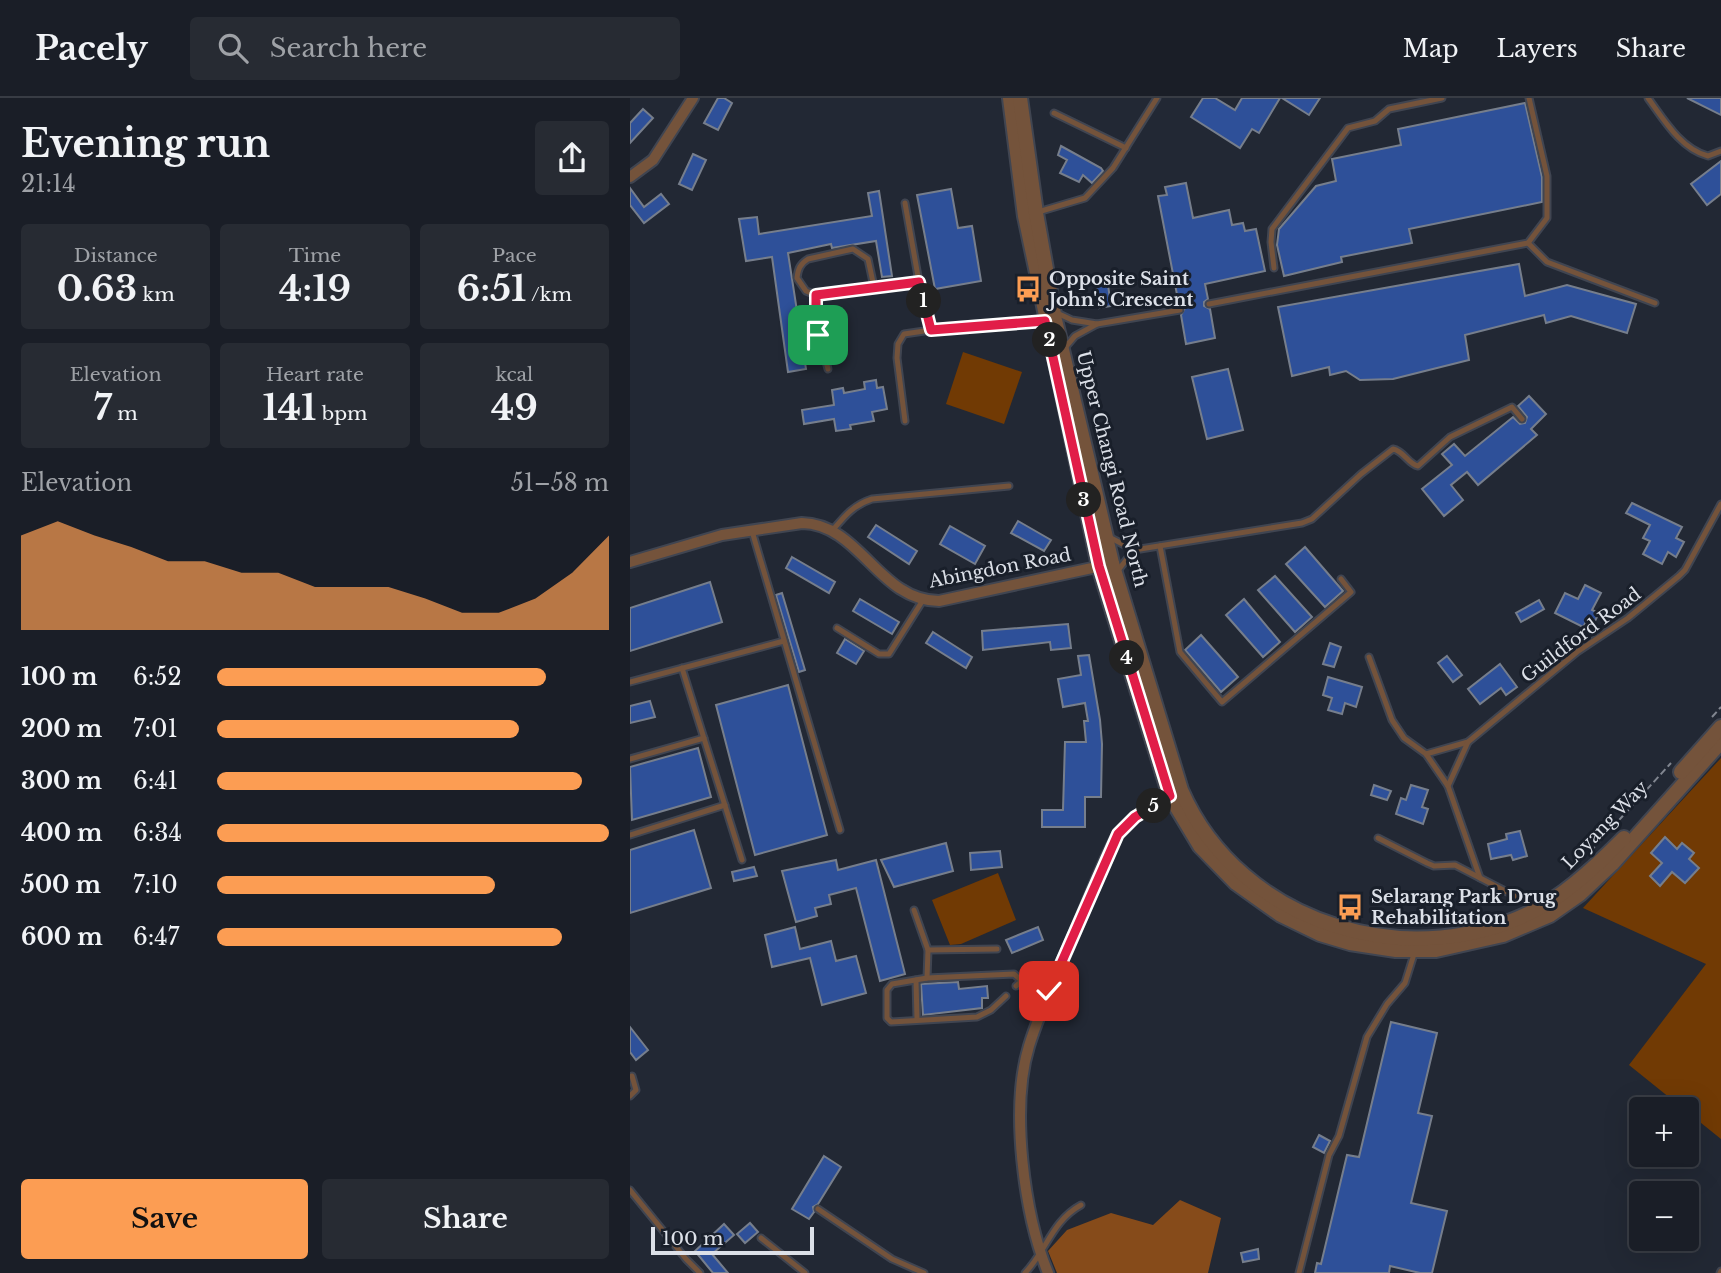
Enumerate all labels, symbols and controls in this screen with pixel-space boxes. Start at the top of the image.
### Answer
search box [190,17,680,80]
text: Pacely [35,28,148,69]
icon: search [214,29,252,67]
text: Search here [270,32,427,64]
text: Map [1403,34,1459,63]
text: Layers [1497,34,1578,63]
text: Share [1616,34,1686,63]
text: Evening run [21,120,270,167]
button: share [535,121,609,195]
text: 21:14 [21,170,76,198]
text: Distance [74,244,158,267]
text: Time [289,244,341,267]
text: Pace [492,244,537,267]
text: 0.63 [57,267,137,310]
text: 4:19 [279,267,351,310]
text: 6:51 [457,267,526,310]
place label: Opposite Saint John's Crescent [1045,268,1193,311]
bus stop icon: Opposite Saint John's Crescent [1013,274,1043,304]
text: km [137,283,175,306]
text: /km [526,283,572,306]
pin: 1 [906,284,942,318]
text: 1 [919,289,928,312]
pin [788,305,848,365]
icon: arrive [799,316,837,354]
pin: 2 [1032,322,1068,358]
text: 2 [1043,328,1056,351]
street label: Upper Changi Road North [1072,349,1152,589]
text: Elevation [70,363,162,386]
text: Heart rate [266,363,364,386]
text: kcal [495,363,533,386]
text: 7 [94,386,112,429]
text: 141 [263,386,316,429]
text: 49 [491,386,538,429]
text: m [112,402,138,425]
text: bpm [316,402,367,425]
text: Elevation [21,469,132,497]
text: 51–58 m [511,469,609,497]
pin: 3 [1066,482,1102,518]
text: 3 [1077,488,1090,511]
street label: Abingdon Road [926,543,1073,593]
street label: Guildford Road [1517,583,1645,687]
pin: 4 [1110,640,1144,676]
text: 4 [1120,646,1133,669]
text: 100 m [21,663,97,691]
text: 6:52 [133,663,182,691]
text: 200 m [21,715,102,743]
text: 7:01 [133,715,178,743]
text: 300 m [21,767,102,795]
text: 6:41 [133,767,178,795]
street label: Loyang Way [1558,776,1653,874]
pin: 5 [1136,788,1172,824]
text: 5 [1148,794,1159,817]
text: 400 m [21,819,103,847]
text: 6:34 [133,819,182,847]
text: 500 m [21,871,101,899]
text: 7:10 [133,871,178,899]
place label: Selarang Park Drug Rehabilitation [1371,886,1557,929]
bus stop icon: Selarang Park Drug Rehabilitation [1335,892,1365,922]
text: 600 m [21,923,103,951]
text: 6:47 [133,923,179,951]
pin [1019,961,1079,1021]
icon: check [1030,972,1068,1010]
map controls [1629,1097,1699,1251]
button: + [1629,1097,1699,1167]
button: Save [21,1179,308,1259]
button: Share [322,1179,609,1259]
button: − [1629,1181,1699,1251]
scale bar [651,1224,814,1256]
text: 100 m [662,1227,723,1250]

